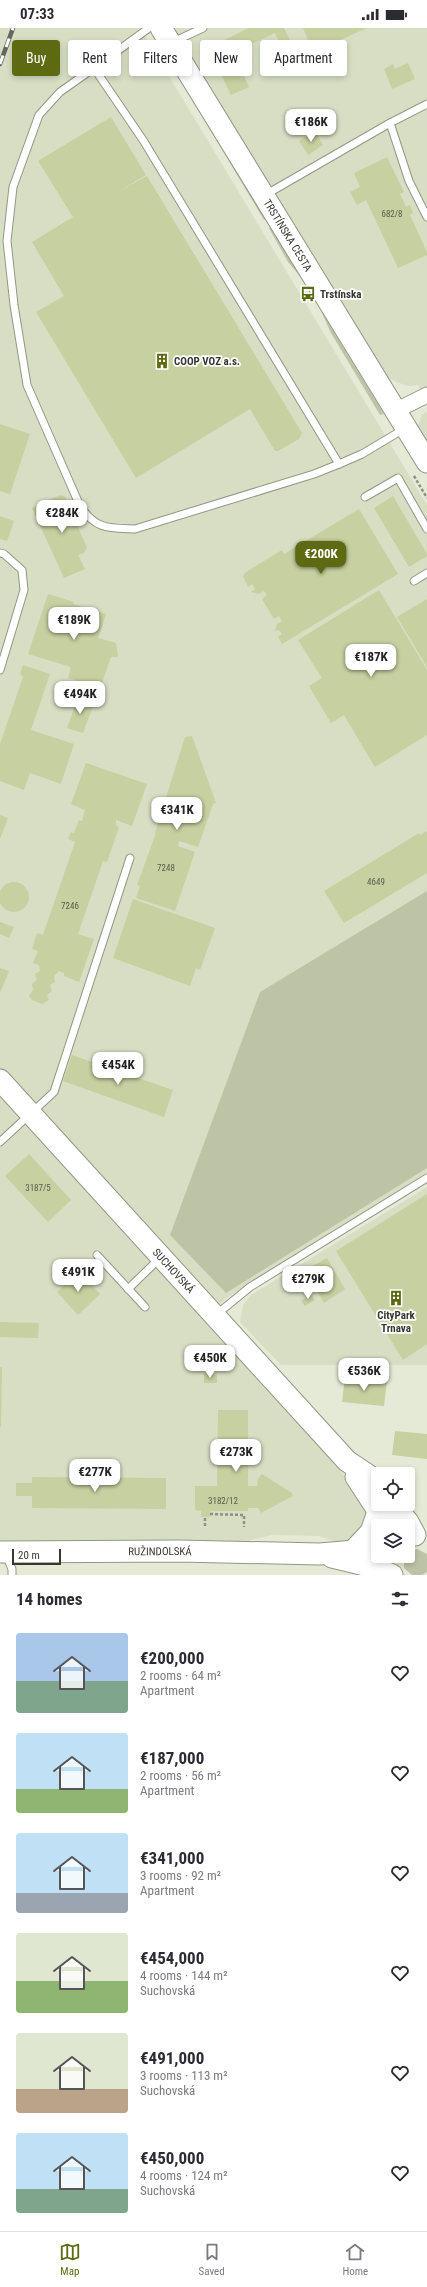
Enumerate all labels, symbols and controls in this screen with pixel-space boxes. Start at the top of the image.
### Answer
text: 07:33 [20,5,54,23]
chip: Buy [12,40,60,76]
chip: Rent [68,40,121,76]
chip: Filters [129,40,192,76]
chip: New [200,40,252,76]
chip: Apartment [260,40,347,76]
pin: €186K [283,109,339,143]
text: €186K [294,114,328,129]
street label: TRSTÍNSKA CESTA [261,197,315,274]
house number: 682/8 [381,209,403,219]
bus stop icon: Trstínska [299,285,317,303]
place label: Trstínska [320,288,361,301]
building icon: COOP VOZ a.s. [153,352,171,370]
place label: COOP VOZ a.s. [174,355,240,368]
pin: €284K [34,500,90,534]
text: €284K [45,505,79,520]
pin: €200K [293,541,349,575]
text: €200K [304,546,338,561]
pin: €189K [46,607,102,641]
text: €189K [57,612,91,627]
pin: €187K [343,644,399,678]
text: €187K [354,649,388,664]
pin: €494K [52,681,108,715]
text: €494K [63,686,97,701]
pin: €341K [149,797,205,831]
text: €341K [160,802,194,817]
house number: 7248 [157,863,175,873]
house number: 4649 [367,877,385,887]
house number: 7246 [61,901,79,911]
pin: €454K [90,1052,146,1086]
text: €454K [101,1057,135,1072]
house number: 3187/5 [25,1183,51,1193]
street label: SUCHOVSKÁ [150,1246,198,1296]
pin: €491K [50,1259,106,1293]
text: €491K [61,1264,95,1279]
pin: €279K [280,1266,336,1300]
text: €279K [291,1271,325,1286]
building icon: CityPark Trnava [387,1289,405,1307]
place label: CityPark Trnava [377,1309,416,1335]
pin: €450K [182,1345,238,1379]
text: €450K [193,1350,227,1365]
pin: €536K [336,1358,392,1392]
text: €536K [347,1363,381,1378]
pin: €273K [208,1439,264,1473]
text: €273K [219,1444,253,1459]
pin: €277K [67,1459,123,1493]
text: €277K [78,1464,112,1479]
map controls [371,1467,415,1563]
button: locate [371,1467,415,1511]
house number: 3182/12 [208,1496,239,1506]
button: layers [371,1519,415,1563]
street label: RUŽINDOLSKÁ [128,1544,193,1558]
scale bar [12,1547,61,1566]
text: 20 m [18,1549,40,1562]
icon: filters [389,1588,411,1610]
text: 14 homes [16,1589,82,1609]
text: €200,000 [140,1648,204,1668]
icon: home [48,1649,96,1697]
icon: heart [389,1662,411,1684]
text: 2 rooms · 64 m² [140,1668,221,1683]
text: Apartment [140,1683,194,1698]
text: €187,000 [140,1748,204,1768]
icon: home [48,1749,96,1797]
icon: heart [389,1762,411,1784]
text: 2 rooms · 56 m² [140,1768,221,1783]
text: Apartment [140,1783,194,1798]
text: €341,000 [140,1848,204,1868]
icon: home [48,1849,96,1897]
icon: heart [389,1862,411,1884]
text: 3 rooms · 92 m² [140,1868,221,1883]
text: Apartment [140,1883,194,1898]
text: €454,000 [140,1948,204,1968]
icon: home [48,1949,96,1997]
icon: heart [389,1962,411,1984]
text: 4 rooms · 144 m² [140,1968,227,1983]
text: Suchovská [140,1983,195,1998]
text: €491,000 [140,2048,204,2068]
icon: home [48,2049,96,2097]
icon: heart [389,2062,411,2084]
text: 3 rooms · 113 m² [140,2068,227,2083]
text: Suchovská [140,2083,195,2098]
text: €450,000 [140,2148,204,2168]
icon: home [48,2149,96,2197]
icon: heart [389,2162,411,2184]
text: 4 rooms · 124 m² [140,2168,227,2183]
text: Suchovská [140,2183,195,2198]
tab: Map [59,2241,81,2278]
tab: Saved [199,2241,225,2278]
tab: Home [342,2241,368,2278]

